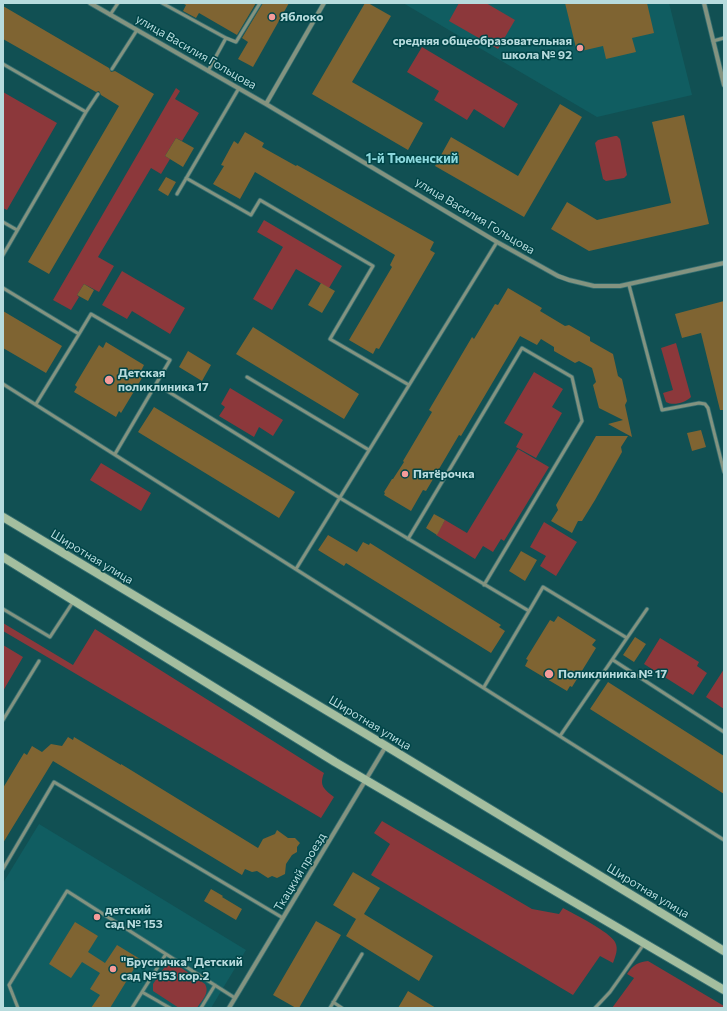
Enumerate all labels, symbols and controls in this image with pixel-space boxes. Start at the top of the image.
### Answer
place label: Яблоко [280,10,323,24]
street label: улица Василия Гольцова [133,11,259,93]
marker: Яблоко [267,12,277,22]
place label: средняя общеобразовательная школа № 92 [393,34,572,62]
marker: средняя общеобразовательная школа № 92 [575,43,585,53]
district label: 1-й Тюменский [366,151,458,167]
street label: улица Василия Гольцова [413,175,537,257]
place label: Детская поликлиника 17 [118,366,209,394]
marker: Детская поликлиника 17 [103,374,115,386]
place label: Пятёрочка [413,467,475,481]
marker: Пятёрочка [400,469,410,479]
street label: Широтная улица [48,527,136,587]
place label: Поликлиника № 17 [558,667,667,681]
marker: Поликлиника № 17 [543,668,555,680]
street label: Широтная улица [326,693,414,753]
street label: Ткацкий проезд [271,830,329,914]
street label: Широтная улица [604,861,692,921]
place label: детский сад № 153 [105,903,163,931]
marker: детский сад № 153 [92,912,102,922]
place label: "Брусничка" Детский сад №153 кор.2 [121,955,243,983]
marker: "Брусничка" Детский сад №153 кор.2 [108,964,118,974]

